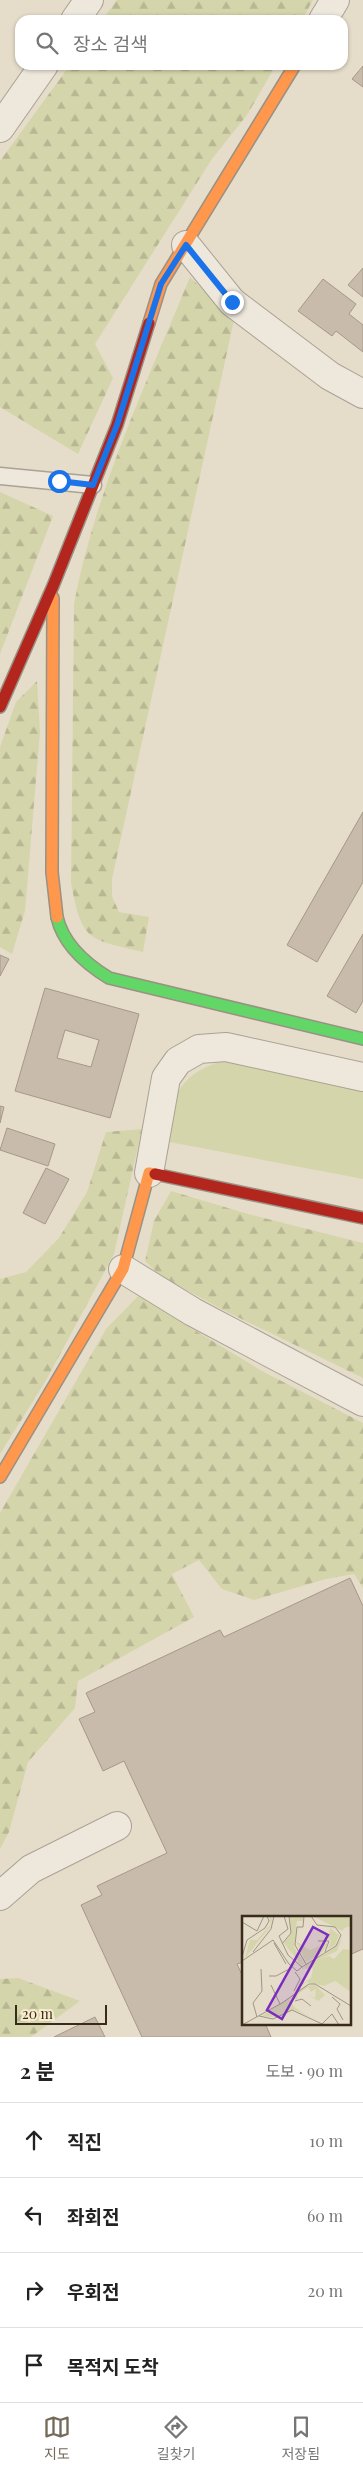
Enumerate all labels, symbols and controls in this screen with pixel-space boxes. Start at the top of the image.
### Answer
search box [15,15,348,70]
icon: search [33,29,61,57]
text: 장소 검색 [73,30,148,56]
route end [221,291,244,314]
route start [48,470,71,493]
inset map [242,1916,350,2024]
scale bar [15,2002,108,2025]
text: 20 m [22,2004,53,2023]
text: 2 분 [20,2056,55,2084]
text: 도보 · 90 m [265,2060,343,2081]
icon: ahead [20,2126,48,2154]
text: 직진 [67,2128,102,2154]
text: 10 m [309,2130,343,2151]
icon: left [20,2201,48,2229]
text: 좌회전 [67,2203,119,2229]
text: 60 m [307,2205,343,2226]
icon: right [20,2276,48,2304]
text: 우회전 [67,2278,119,2304]
text: 20 m [308,2280,343,2301]
icon: arrive [20,2351,48,2379]
text: 목적지 도착 [67,2353,159,2379]
tab: 지도 [43,2413,71,2463]
tab: 길찾기 [157,2413,196,2463]
tab: 저장됨 [281,2413,320,2463]

